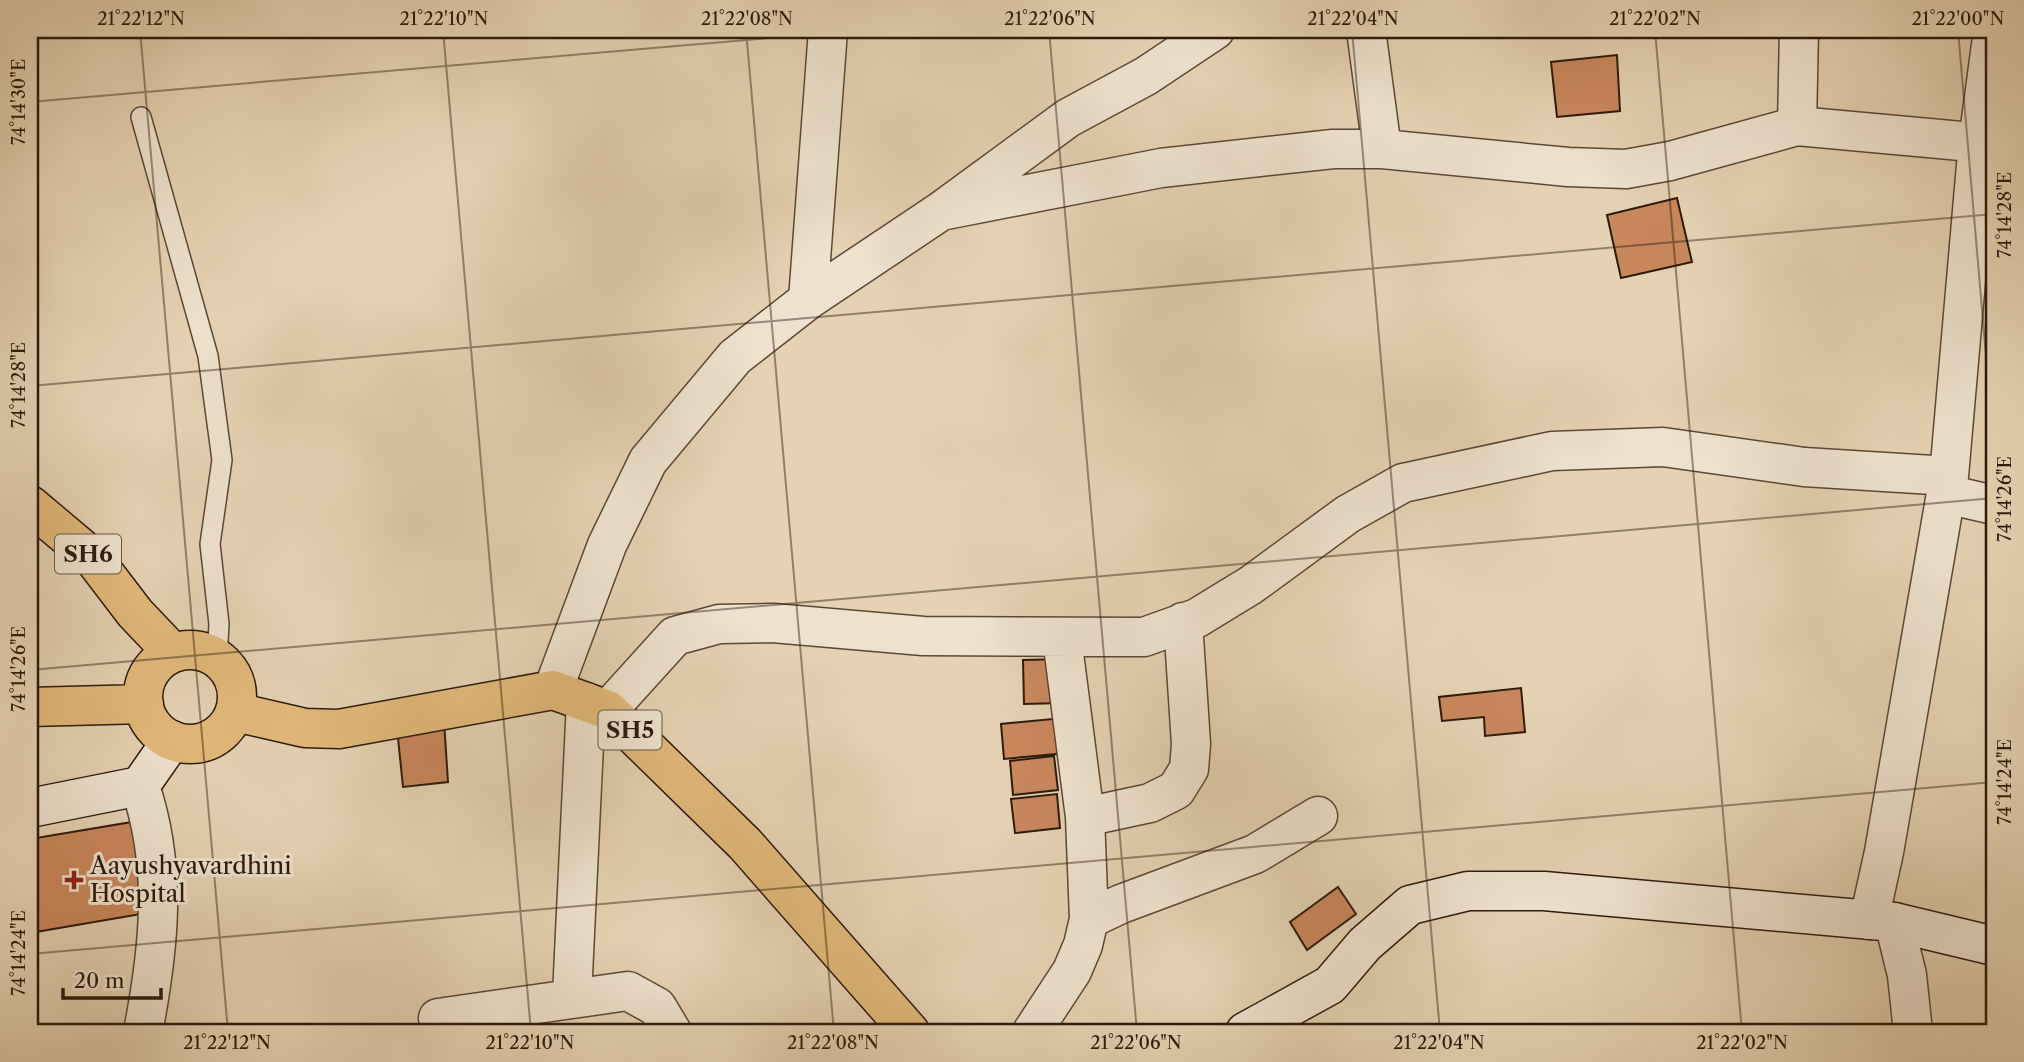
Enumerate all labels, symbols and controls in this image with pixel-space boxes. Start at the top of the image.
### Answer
text: 21°22'12"N [97,8,185,30]
text: 21°22'10"N [400,8,489,30]
text: 21°22'08"N [701,8,793,30]
text: 21°22'06"N [1004,8,1096,30]
text: 21°22'04"N [1307,8,1399,30]
text: 21°22'02"N [1609,8,1701,30]
text: 21°22'00"N [1912,8,2004,30]
text: 74°14'30"E [8,59,30,145]
text: 74°14'28"E [1994,172,2016,258]
text: 74°14'28"E [8,342,30,428]
text: 74°14'26"E [1994,456,2016,542]
road number: SH6 [55,534,121,574]
text: 74°14'26"E [8,626,30,712]
road number: SH5 [598,710,662,750]
text: 74°14'24"E [1994,739,2016,825]
place label: Aayushyavardhini Hospital [89,851,292,908]
marker: Aayushyavardhini Hospital [64,870,84,890]
text: 74°14'24"E [8,910,30,996]
scale bar [63,957,161,1001]
text: 20 m [74,968,125,993]
text: 21°22'12"N [183,1032,271,1054]
text: 21°22'10"N [486,1032,575,1054]
text: 21°22'08"N [787,1032,879,1054]
text: 21°22'06"N [1090,1032,1182,1054]
text: 21°22'04"N [1393,1032,1485,1054]
text: 21°22'02"N [1696,1032,1788,1054]

